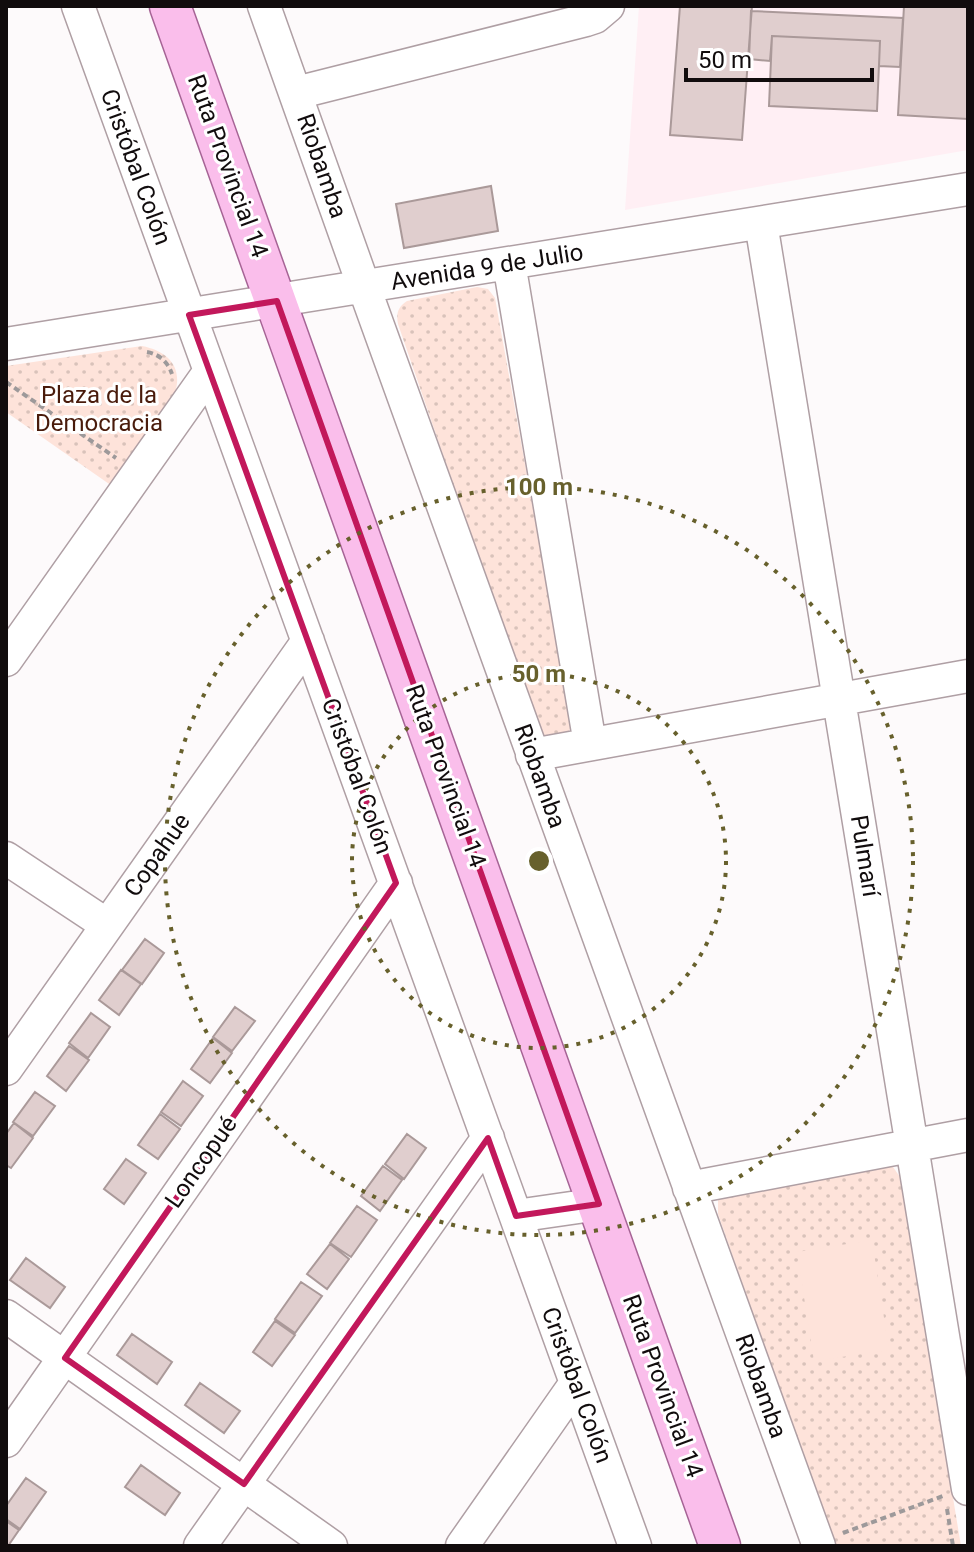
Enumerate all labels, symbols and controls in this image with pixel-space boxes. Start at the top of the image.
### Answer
scale bar [686,32,872,82]
text: 50 m [698,46,752,74]
street label: Ruta Provincial 14 [182,71,274,261]
street label: Cristóbal Colón [95,85,177,249]
street label: Riobamba [291,110,353,222]
street label: Avenida 9 de Julio [389,238,585,296]
park label: Plaza de la Democracia [35,381,163,437]
text: 100 m [505,473,573,501]
text: 50 m [512,660,566,688]
street label: Ruta Provincial 14 [400,681,492,871]
street label: Cristóbal Colón [316,694,398,858]
street label: Riobamba [508,720,572,832]
street label: Copahue [118,808,196,902]
street label: Pulmarí [845,813,885,900]
centre of rings [525,847,553,875]
street label: Loncopué [159,1111,243,1213]
street label: Ruta Provincial 14 [617,1291,709,1481]
street label: Cristóbal Colón [536,1303,618,1467]
street label: Riobamba [729,1330,793,1442]

